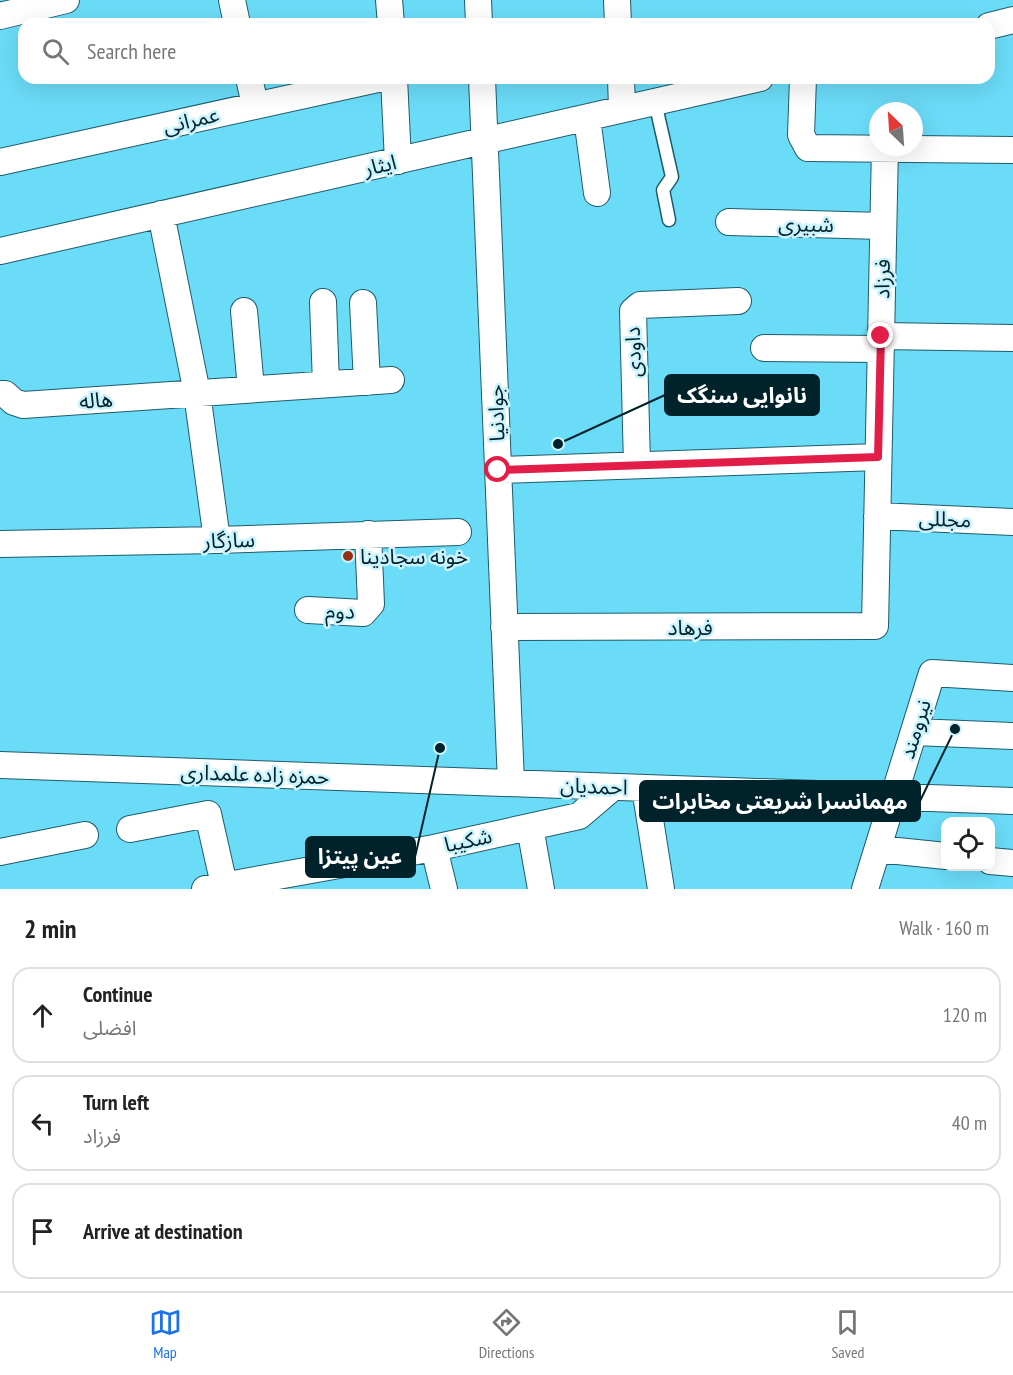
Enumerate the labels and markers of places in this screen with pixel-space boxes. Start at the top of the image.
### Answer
callout: نانوایی سنگک [665,375,819,415]
place label: خونه سجادینا [360,543,468,570]
marker: خونه سجادینا [341,549,355,563]
callout: مهمانسرا شریعتی مخابرات [640,781,920,821]
callout: عین پیتزا [306,837,415,877]

